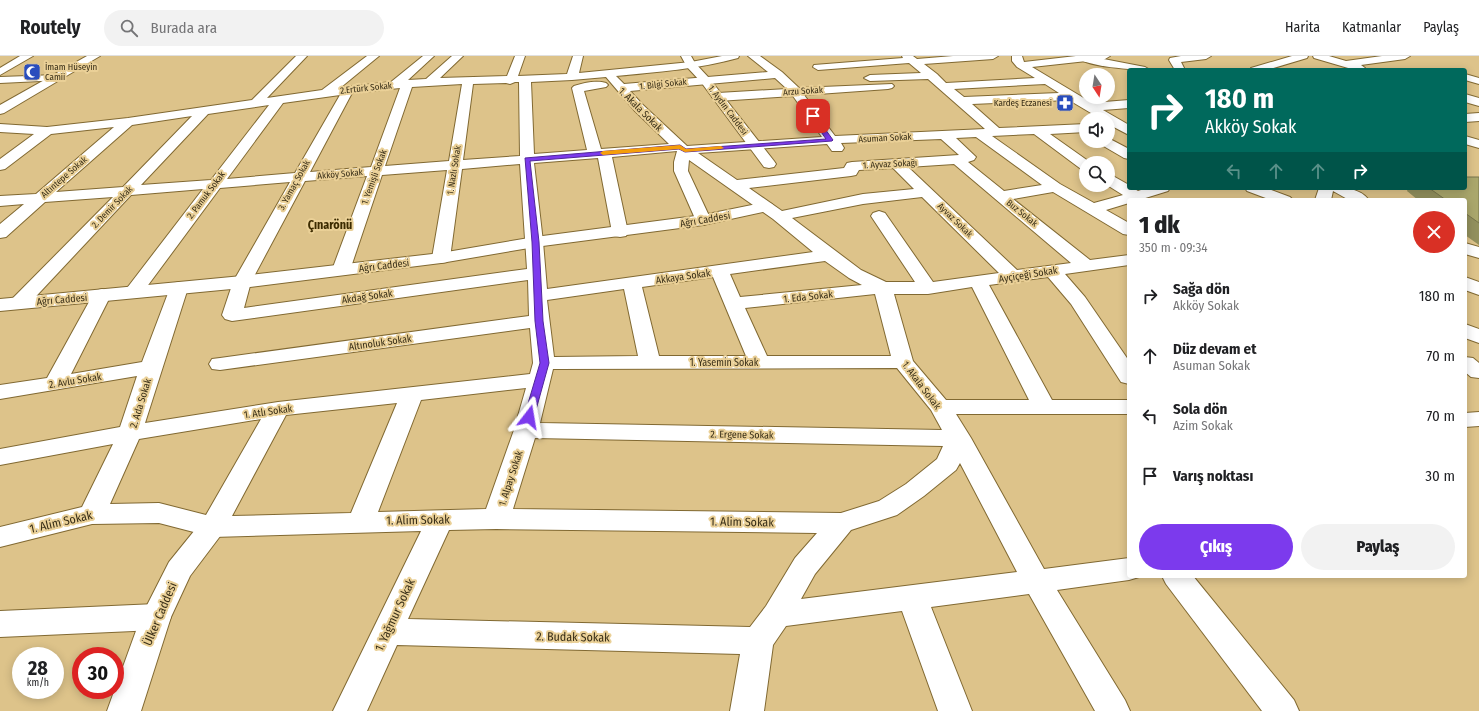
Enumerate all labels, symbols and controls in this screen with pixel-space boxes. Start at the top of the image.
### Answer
search box [104,10,384,46]
text: Routely [20,16,80,39]
icon: search [118,17,140,39]
text: Burada ara [150,19,217,37]
text: Harita [1285,19,1320,36]
text: Katmanlar [1342,19,1401,36]
text: Paylaş [1423,19,1459,36]
mosque icon: İmam Hüseyin Camii [22,62,42,82]
place label: İmam Hüseyin Camii [45,62,97,82]
north arrow [1079,68,1115,104]
map controls [1079,68,1115,192]
street label: 1. Bilgi Sokak [639,76,688,91]
street label: 2.Ertürk Sokak [340,80,393,96]
text: 180 m [1205,82,1274,115]
street label: 1. Aydın Caddesi [706,83,750,137]
icon: right [1139,84,1191,136]
street label: 1. Akala Sokak [616,85,665,134]
street label: Arzu Sokak [783,85,824,97]
pharmacy icon: Kardeş Eczanesi [1055,93,1075,113]
place label: Kardeş Eczanesi [994,98,1052,108]
pin [796,99,830,133]
icon: arrive [802,105,824,127]
button: sound [1079,112,1115,148]
text: Akköy Sokak [1205,116,1296,138]
street label: Asuman Sokak [858,132,913,144]
street label: 1. Nazlı Sokak [445,144,463,195]
street label: 1. Yemişli Sokak [359,147,389,206]
street label: Altıntepe Sokak [39,154,90,200]
button: search [1079,156,1115,192]
street label: 3. Yamaç Sokak [276,158,312,212]
street label: 1. Ayvaz Sokağı [863,158,917,170]
icon: left [1223,160,1245,182]
icon: ahead [1265,160,1287,182]
icon: ahead [1307,160,1329,182]
icon: right [1349,160,1371,182]
street label: Akköy Sokak [317,167,364,181]
street label: 2. Pamuk Sokak [185,169,227,221]
street label: 2. Demir Sokak [90,184,135,230]
street label: Buz Sokak [1004,197,1040,229]
street label: Ayvaz Sokak [935,201,975,240]
street label: Ağrı Caddesi [679,209,731,230]
text: 1 dk [1139,211,1180,239]
button: close [1413,211,1455,253]
district label: Çınarönü [308,218,352,233]
text: 350 m · 09:34 [1139,240,1207,255]
street label: Ağrı Caddesi [358,256,410,275]
street label: Ayçiçeği Sokak [998,263,1059,286]
street label: Akkaya Sokak [655,267,712,287]
text: Sağa dön [1173,280,1230,298]
icon: right [1139,285,1161,307]
street label: Akdağ Sokak [341,287,394,307]
text: 180 m [1419,287,1455,305]
street label: 1. Eda Sokak [783,288,834,306]
street label: Ağrı Caddesi [36,291,88,308]
text: Akköy Sokak [1173,298,1239,313]
street label: Altınoluk Sokak [348,333,413,353]
text: Düz devam et [1173,340,1256,358]
icon: ahead [1139,345,1161,367]
text: 70 m [1426,347,1455,365]
street label: 1. Yasemin Sokak [690,356,759,369]
text: Asuman Sokak [1173,358,1250,373]
street label: 1. Akala Sokak [899,359,943,412]
street label: 2. Avlu Sokak [48,371,103,391]
street label: 2. Ada Sokak [128,377,154,429]
position arrow [508,396,550,438]
text: Sola dön [1173,400,1227,418]
street label: 1. Atlı Sokak [243,403,293,421]
icon: left [1139,405,1161,427]
text: 70 m [1426,407,1455,425]
text: Azim Sokak [1173,418,1233,433]
street label: 2. Ergene Sokak [710,428,774,442]
street label: 1. Alpay Sokak [496,449,526,507]
icon: arrive [1139,465,1161,487]
text: Varış noktası [1173,467,1253,485]
text: 30 m [1425,467,1455,485]
street label: 1. Alim Sokak [28,508,94,536]
street label: 1. Alim Sokak [386,512,450,528]
street label: 1. Alim Sokak [710,514,774,530]
button: Çıkış [1139,524,1293,570]
button: Paylaş [1301,524,1455,570]
street label: 1. Yağmur Sokak [372,576,418,653]
street label: Ülker Caddesi [139,579,180,648]
street label: 2. Budak Sokak [536,629,610,645]
speed limit sign: 30 [72,647,124,699]
text: 28 [28,656,48,680]
text: km/h [27,677,49,689]

